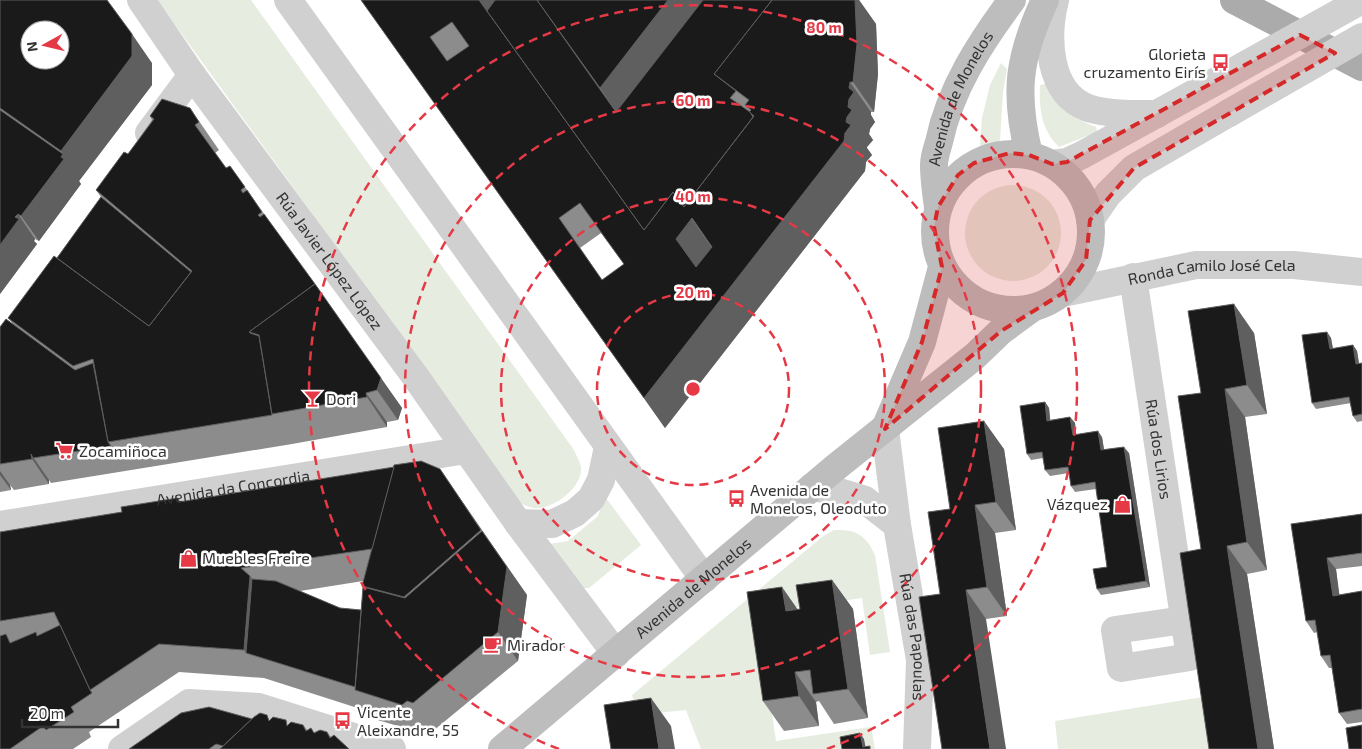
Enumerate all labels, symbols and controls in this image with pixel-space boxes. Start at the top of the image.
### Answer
text: 80 m [806,18,842,36]
north arrow [20,20,70,70]
street label: Avenida de Monelos [924,27,996,167]
text: N [23,41,41,53]
place label: Glorieta cruzamento Eirís [1084,44,1206,81]
bus stop icon: Glorieta cruzamento Eirís [1210,53,1230,73]
text: 60 m [676,91,710,109]
text: 40 m [675,187,711,205]
street label: Rúa Javier López López [273,188,387,333]
street label: Ronda Camilo José Cela [1126,255,1296,288]
text: 20 m [676,283,710,301]
centre of rings [684,380,702,398]
bar icon: Dori [302,389,322,409]
place label: Dori [326,389,356,408]
street label: Rúa dos Lirios [1142,398,1176,500]
supermarket icon: Zocamiñoca [55,441,75,461]
place label: Zocamiñoca [79,441,167,460]
street label: Avenida da Concordia [155,465,311,509]
place label: Avenida de Monelos, Oleoduto [750,480,887,517]
bus stop icon: Avenida de Monelos, Oleoduto [726,489,746,509]
place label: Vázquez [1047,494,1108,513]
shop icon: Vázquez [1112,494,1132,514]
street label: Avenida de Monelos [631,533,755,642]
shop icon: Muebles Freire [178,548,198,568]
place label: Muebles Freire [202,548,310,567]
street label: Rúa das Papoulas [896,572,930,701]
cafe icon: Mirador [483,635,503,655]
place label: Mirador [507,635,565,654]
scale bar [22,696,119,728]
place label: Vicente Aleixandre, 55 [357,702,459,739]
text: 20 m [30,704,64,722]
bus stop icon: Vicente Aleixandre, 55 [333,711,353,731]

